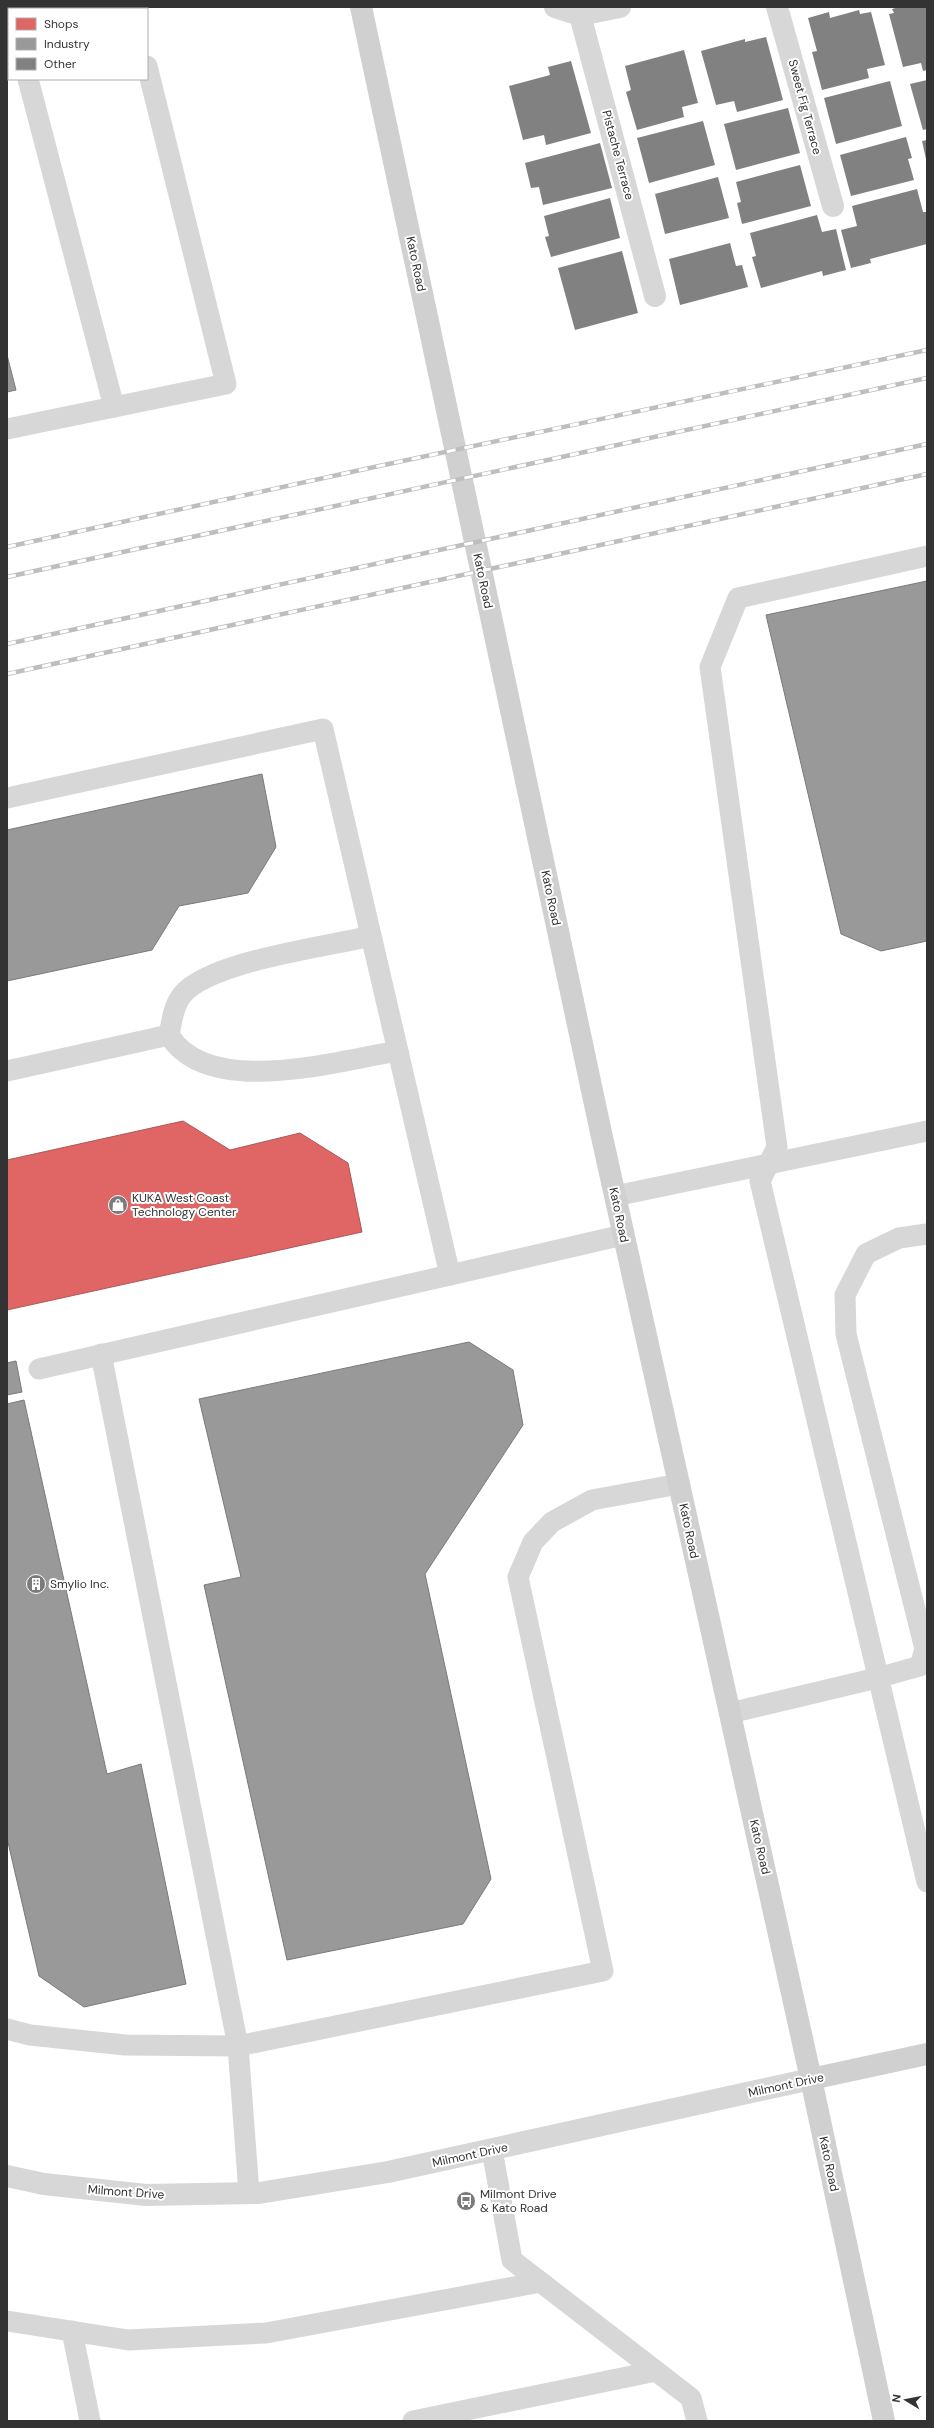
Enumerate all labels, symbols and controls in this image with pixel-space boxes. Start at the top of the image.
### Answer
legend [8,8,148,80]
text: Shops [44,16,79,32]
text: Industry [44,36,90,52]
text: Other [44,56,77,72]
street label: Sweet Fig Terrace [785,58,825,157]
street label: Pistache Terrace [598,108,638,202]
street label: Kato Road [402,235,430,293]
street label: Kato Road [469,552,497,610]
street label: Kato Road [537,869,565,927]
street label: Kato Road [605,1186,633,1244]
place label: KUKA West Coast Technology Center [132,1190,237,1220]
shop icon: KUKA West Coast Technology Center [107,1194,129,1216]
street label: Kato Road [675,1502,703,1560]
building icon: Smylio Inc. [25,1573,47,1595]
place label: Smylio Inc. [50,1576,109,1592]
street label: Kato Road [746,1818,774,1876]
street label: Milmont Drive [747,2069,825,2101]
street label: Kato Road [815,2135,843,2193]
street label: Milmont Drive [431,2139,509,2171]
street label: Milmont Drive [87,2181,165,2203]
place label: Milmont Drive & Kato Road [480,2186,557,2216]
bus stop icon: Milmont Drive & Kato Road [455,2190,477,2212]
north arrow [886,2380,926,2420]
text: N [889,2393,904,2403]

